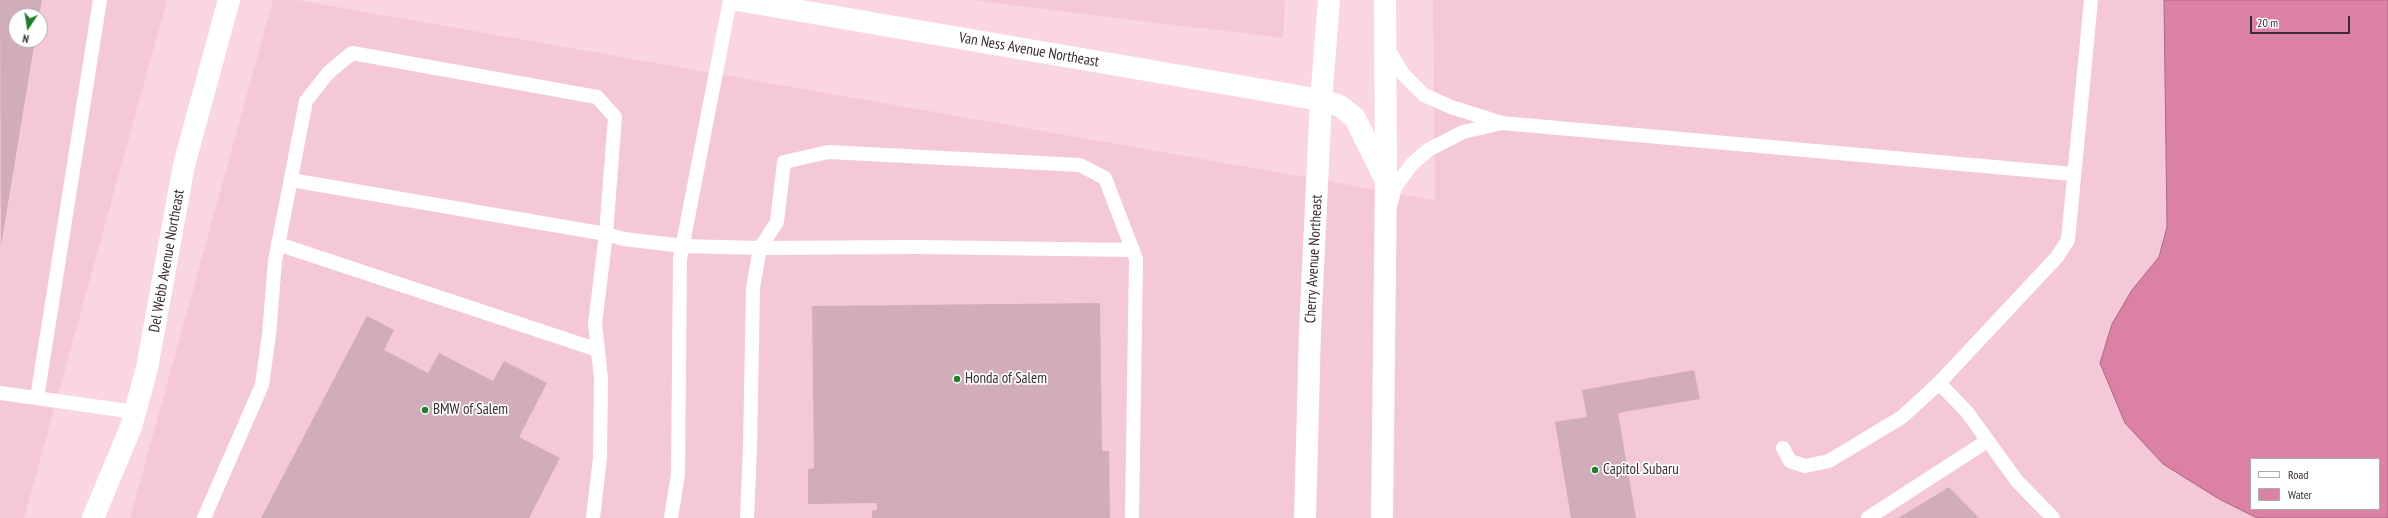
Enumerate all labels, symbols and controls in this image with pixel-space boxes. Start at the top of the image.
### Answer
north arrow [8,8,48,48]
scale bar [2252,8,2352,34]
text: 20 m [2257,15,2278,30]
street label: Van Ness Avenue Northeast [958,29,1100,71]
text: N [21,31,30,46]
street label: Del Webb Avenue Northeast [146,188,188,334]
street label: Cherry Avenue Northeast [1302,194,1326,324]
place label: Honda of Salem [965,370,1047,388]
marker: Honda of Salem [952,374,962,384]
place label: BMW of Salem [433,401,508,419]
marker: BMW of Salem [420,405,430,415]
legend [2250,458,2380,510]
place label: Capitol Subaru [1603,461,1679,479]
marker: Capitol Subaru [1590,465,1600,475]
text: Road [2288,467,2308,482]
text: Water [2288,487,2312,502]

